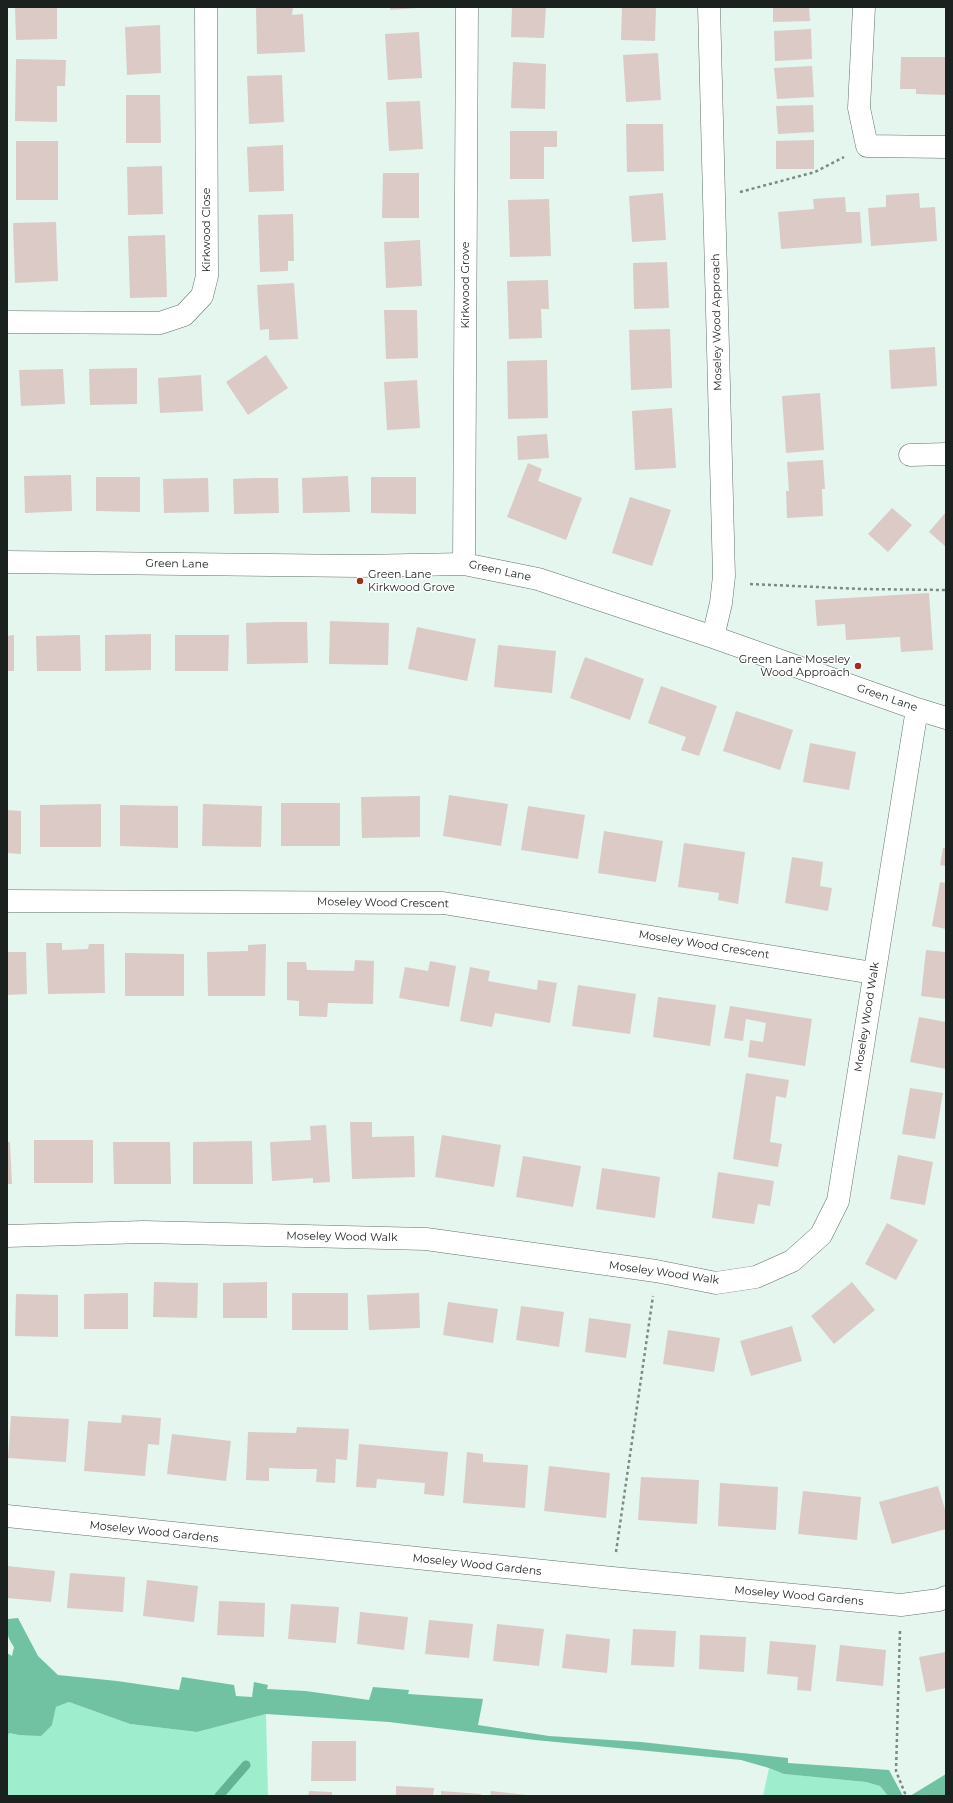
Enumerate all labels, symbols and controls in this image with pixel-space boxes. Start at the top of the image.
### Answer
street label: Kirkwood Close [200,188,214,272]
street label: Kirkwood Grove [459,242,473,328]
street label: Moseley Wood Approach [709,253,725,391]
street label: Green Lane [145,557,209,571]
street label: Green Lane [468,558,532,584]
place label: Green Lane Kirkwood Grove [368,568,455,594]
marker: Green Lane Kirkwood Grove [355,576,365,586]
place label: Green Lane Moseley Wood Approach [739,653,850,679]
marker: Green Lane Moseley Wood Approach [853,661,863,671]
street label: Green Lane [855,681,919,715]
street label: Moseley Wood Crescent [317,895,449,911]
street label: Moseley Wood Crescent [638,928,770,962]
street label: Moseley Wood Walk [852,961,882,1073]
street label: Moseley Wood Walk [286,1229,398,1245]
street label: Moseley Wood Walk [608,1259,720,1287]
street label: Moseley Wood Gardens [89,1519,219,1545]
street label: Moseley Wood Gardens [412,1552,542,1578]
street label: Moseley Wood Gardens [734,1584,864,1608]

